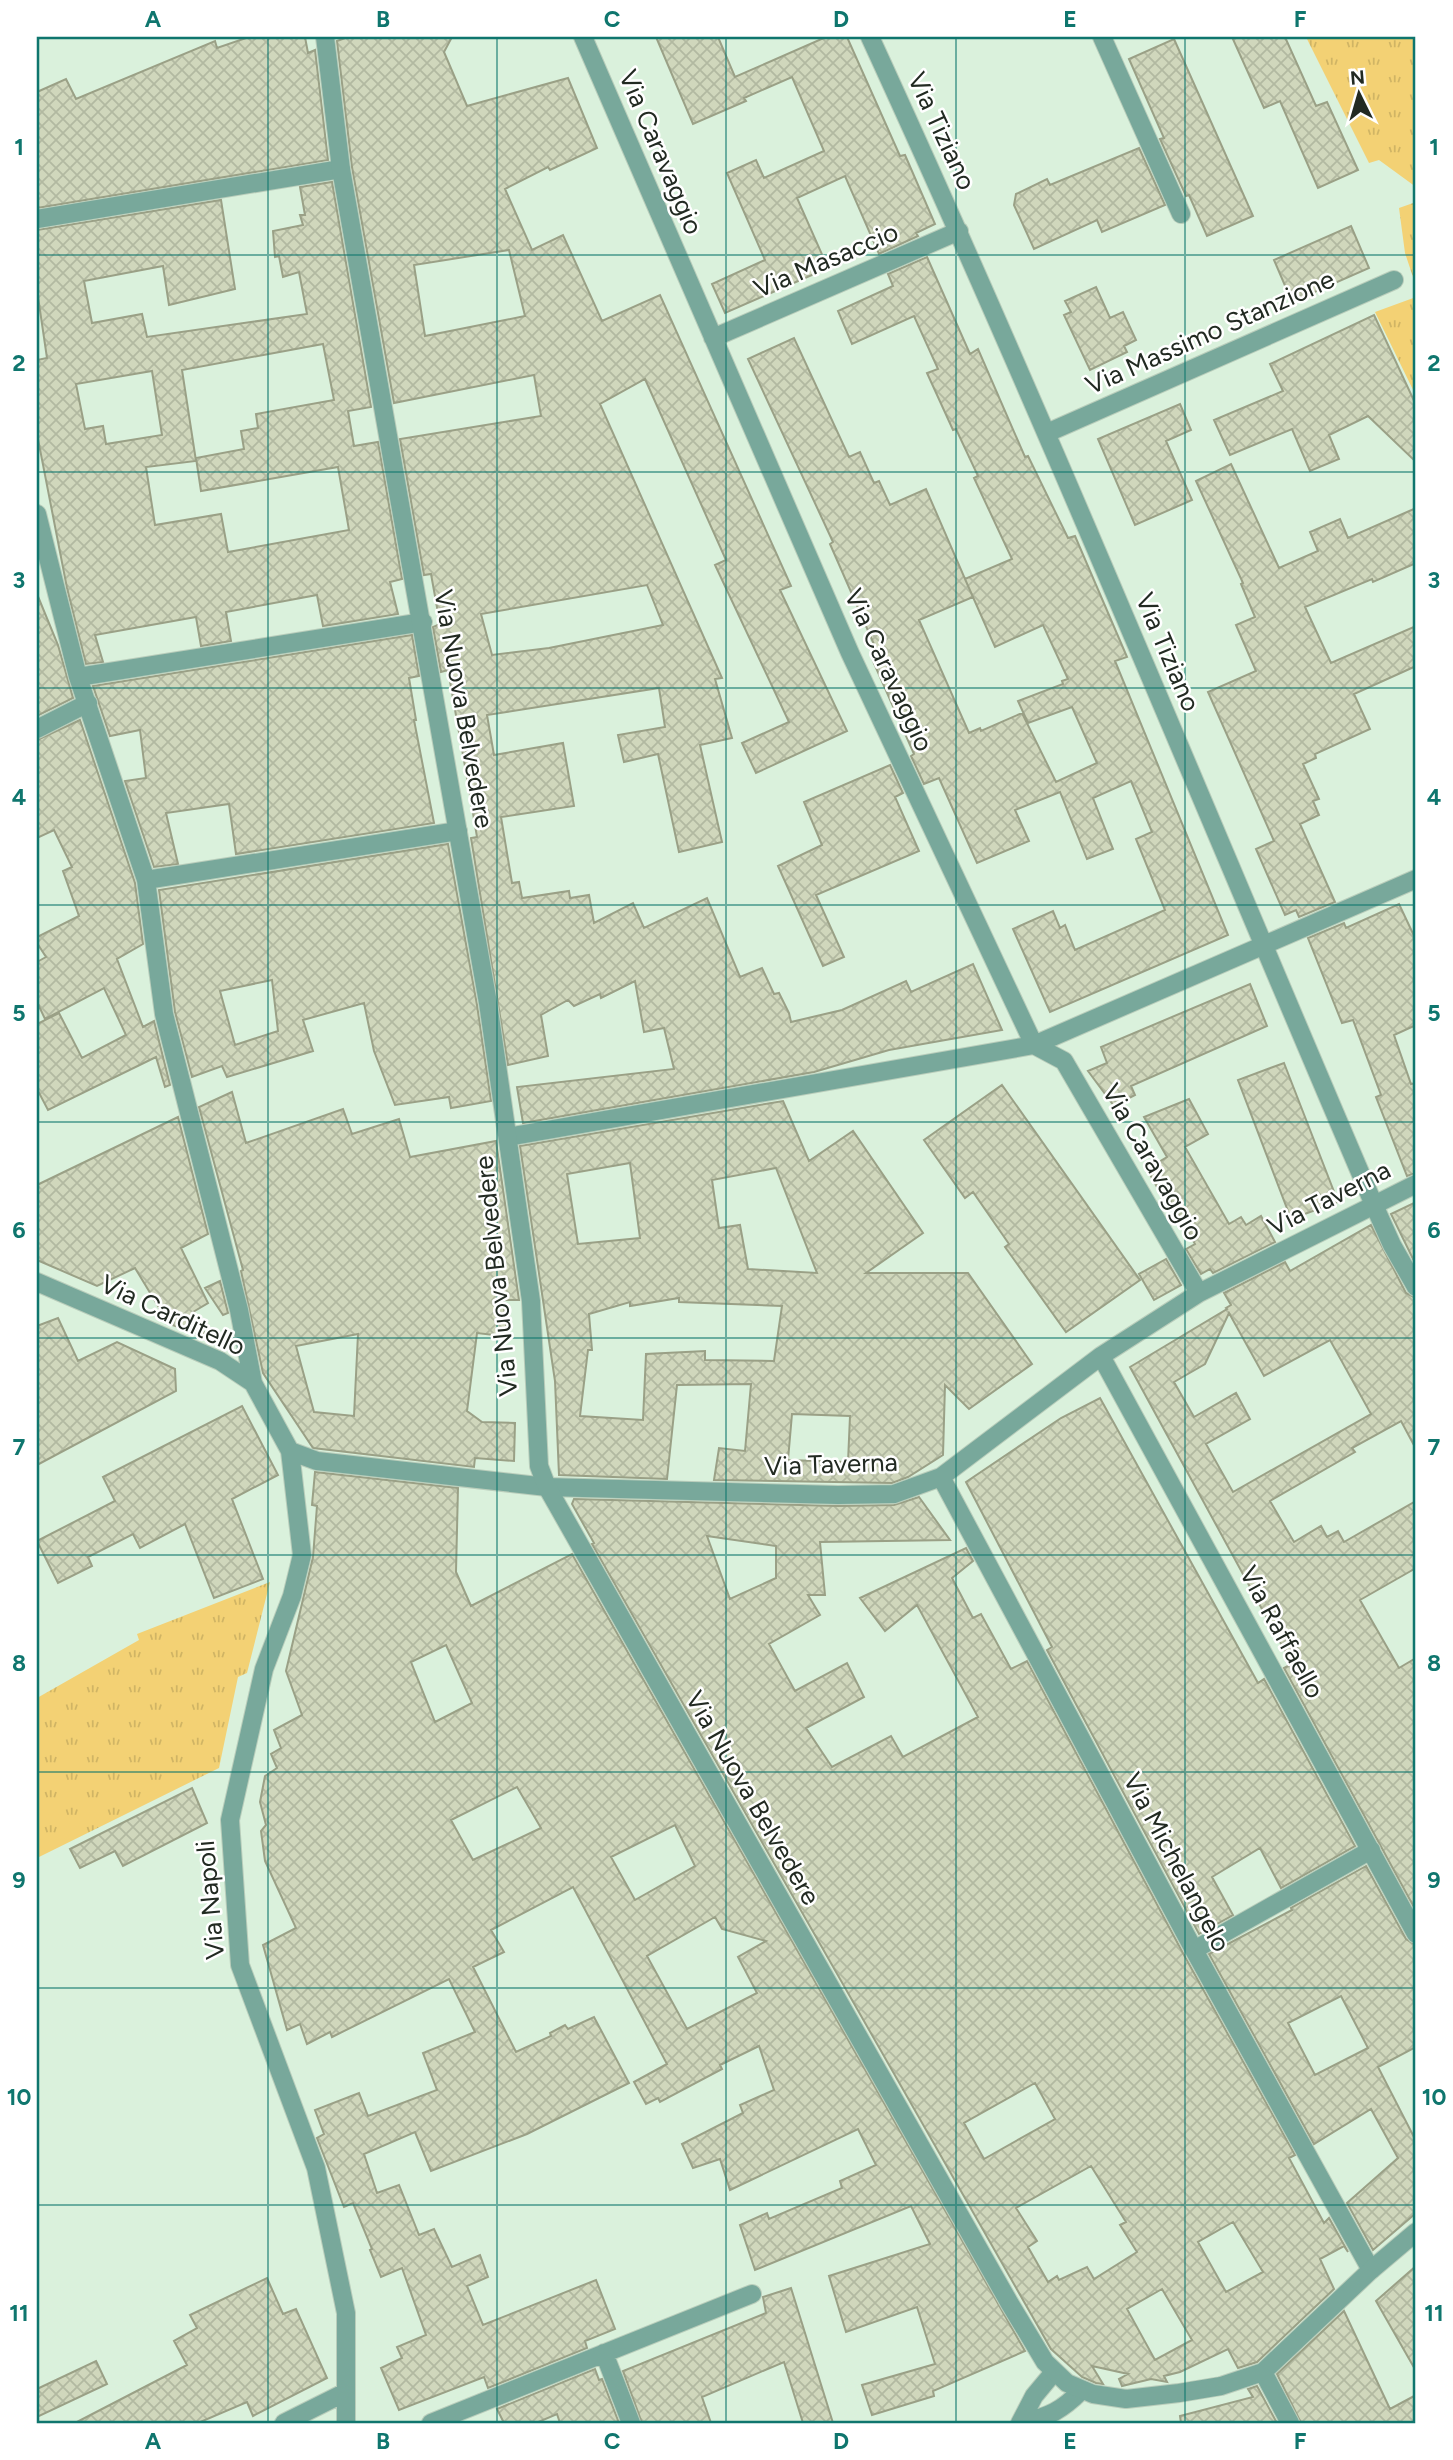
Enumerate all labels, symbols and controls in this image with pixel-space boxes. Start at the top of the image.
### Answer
text: A [145,5,162,33]
text: B [376,5,390,33]
text: C [604,5,621,33]
text: D [833,5,849,33]
text: E [1063,5,1077,33]
text: F [1294,5,1307,33]
north arrow [1324,60,1394,130]
street label: Via Caravaggio [612,65,710,239]
text: N [1349,65,1366,90]
street label: Via Tiziano [901,67,983,195]
text: 1 [14,133,24,161]
text: 1 [1429,133,1439,161]
street label: Via Masaccio [749,215,903,305]
street label: Via Massimo Stanzione [1081,263,1339,401]
text: 2 [12,349,26,377]
text: 2 [1427,349,1441,377]
text: 3 [13,566,25,594]
text: 3 [1428,566,1440,594]
street label: Via Caravaggio [837,584,941,756]
street label: Via Nuova Belvedere [427,587,501,831]
street label: Via Tiziano [1129,588,1207,716]
text: 4 [12,783,26,811]
text: 4 [1427,783,1441,811]
text: 5 [12,999,26,1027]
text: 5 [1427,999,1441,1027]
street label: Via Caravaggio [1095,1078,1211,1246]
street label: Via Taverna [1262,1153,1396,1243]
street label: Via Nuova Belvedere [467,1154,525,1398]
text: 6 [12,1216,26,1244]
text: 6 [1427,1216,1441,1244]
street label: Via Carditello [95,1267,251,1363]
text: 7 [13,1433,26,1461]
text: 7 [1428,1433,1441,1461]
street label: Via Taverna [764,1446,898,1482]
street label: Via Raffaello [1233,1560,1331,1704]
text: 8 [12,1649,26,1677]
text: 8 [1427,1649,1441,1677]
street label: Via Nuova Belvedere [679,1685,827,1911]
street label: Via Michelangelo [1116,1767,1238,1957]
street label: Via Napoli [189,1839,231,1961]
text: 9 [12,1866,26,1894]
text: 9 [1427,1866,1441,1894]
text: 10 [7,2083,31,2111]
text: 10 [1422,2083,1446,2111]
text: 11 [9,2299,29,2327]
text: 11 [1424,2299,1444,2327]
text: A [145,2427,162,2455]
text: B [376,2427,390,2455]
text: C [604,2427,621,2455]
text: D [833,2427,849,2455]
text: E [1063,2427,1077,2455]
text: F [1294,2427,1307,2455]

